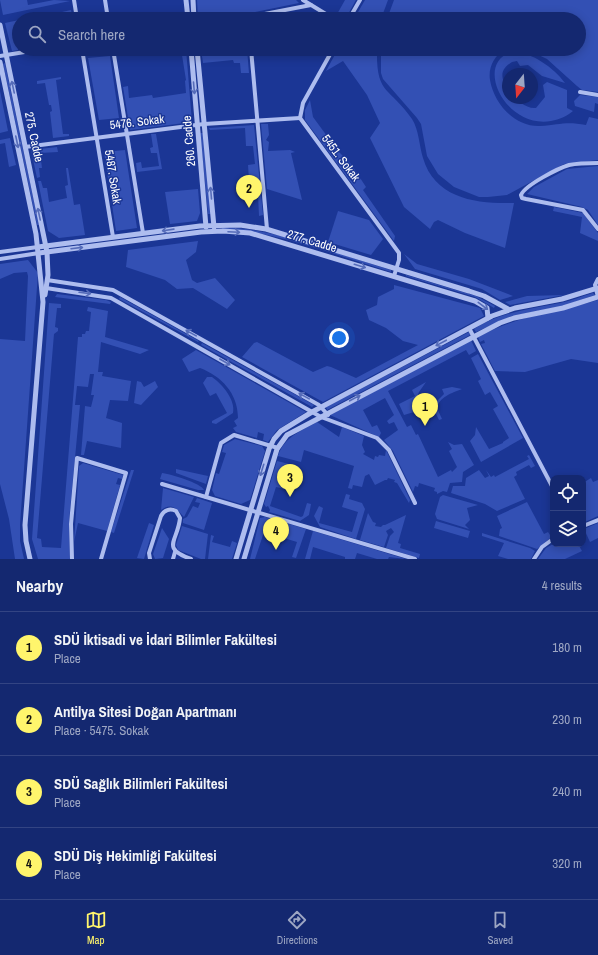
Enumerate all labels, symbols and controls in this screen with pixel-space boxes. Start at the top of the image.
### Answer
search box [12,12,586,56]
icon: search [26,23,48,45]
text: Search here [58,24,125,45]
north arrow [502,68,538,104]
one-way arrow [8,81,16,94]
one-way arrow [190,81,198,94]
street label: 275. Cadde [21,110,47,164]
street label: 5476. Sokak [109,111,165,133]
street label: 260. Cadde [179,115,199,167]
street label: 5451. Sokak [318,131,364,185]
one-way arrow [13,135,21,148]
street label: 5487. Sokak [101,149,125,205]
pin: 2 [236,175,262,208]
one-way arrow [207,187,214,200]
one-way arrow [35,208,43,221]
one-way arrow [162,226,175,234]
street label: 277. Cadde [285,226,339,256]
one-way arrow [227,228,240,236]
one-way arrow [70,244,83,252]
one-way arrow [353,263,366,270]
one-way arrow [78,289,91,297]
one-way arrow [477,302,488,310]
one-way arrow [185,328,197,336]
your location [329,328,349,348]
one-way arrow [435,340,447,347]
one-way arrow [219,359,231,367]
one-way arrow [298,392,310,400]
pin: 1 [412,393,438,426]
one-way arrow [349,394,361,402]
one-way arrow [258,463,265,476]
pin: 3 [277,464,303,497]
map controls [550,475,586,547]
button: locate [550,475,586,511]
button: layers [550,511,586,547]
pin: 4 [263,517,289,550]
text: Nearby [16,574,63,597]
text: 4 results [542,577,582,594]
text: SDÜ İktisadi ve İdari Bilimler Fakültesi [54,629,277,650]
text: 1 [26,639,32,656]
text: 180 m [552,639,582,656]
text: Place [54,650,81,667]
text: Antilya Sitesi Doğan Apartmanı [54,701,237,722]
text: 2 [26,711,32,728]
text: 230 m [552,711,582,728]
text: Place · 5475. Sokak [54,722,149,739]
text: SDÜ Sağlık Bilimleri Fakültesi [54,773,228,794]
text: 3 [26,783,32,800]
text: 240 m [552,783,582,800]
text: Place [54,794,81,811]
text: SDÜ Diş Hekimliği Fakültesi [54,845,217,866]
text: 4 [26,855,32,872]
text: 320 m [552,855,582,872]
text: Place [54,866,81,883]
tab: Map [85,909,107,947]
tab: Directions [277,909,318,947]
tab: Saved [488,909,513,947]

